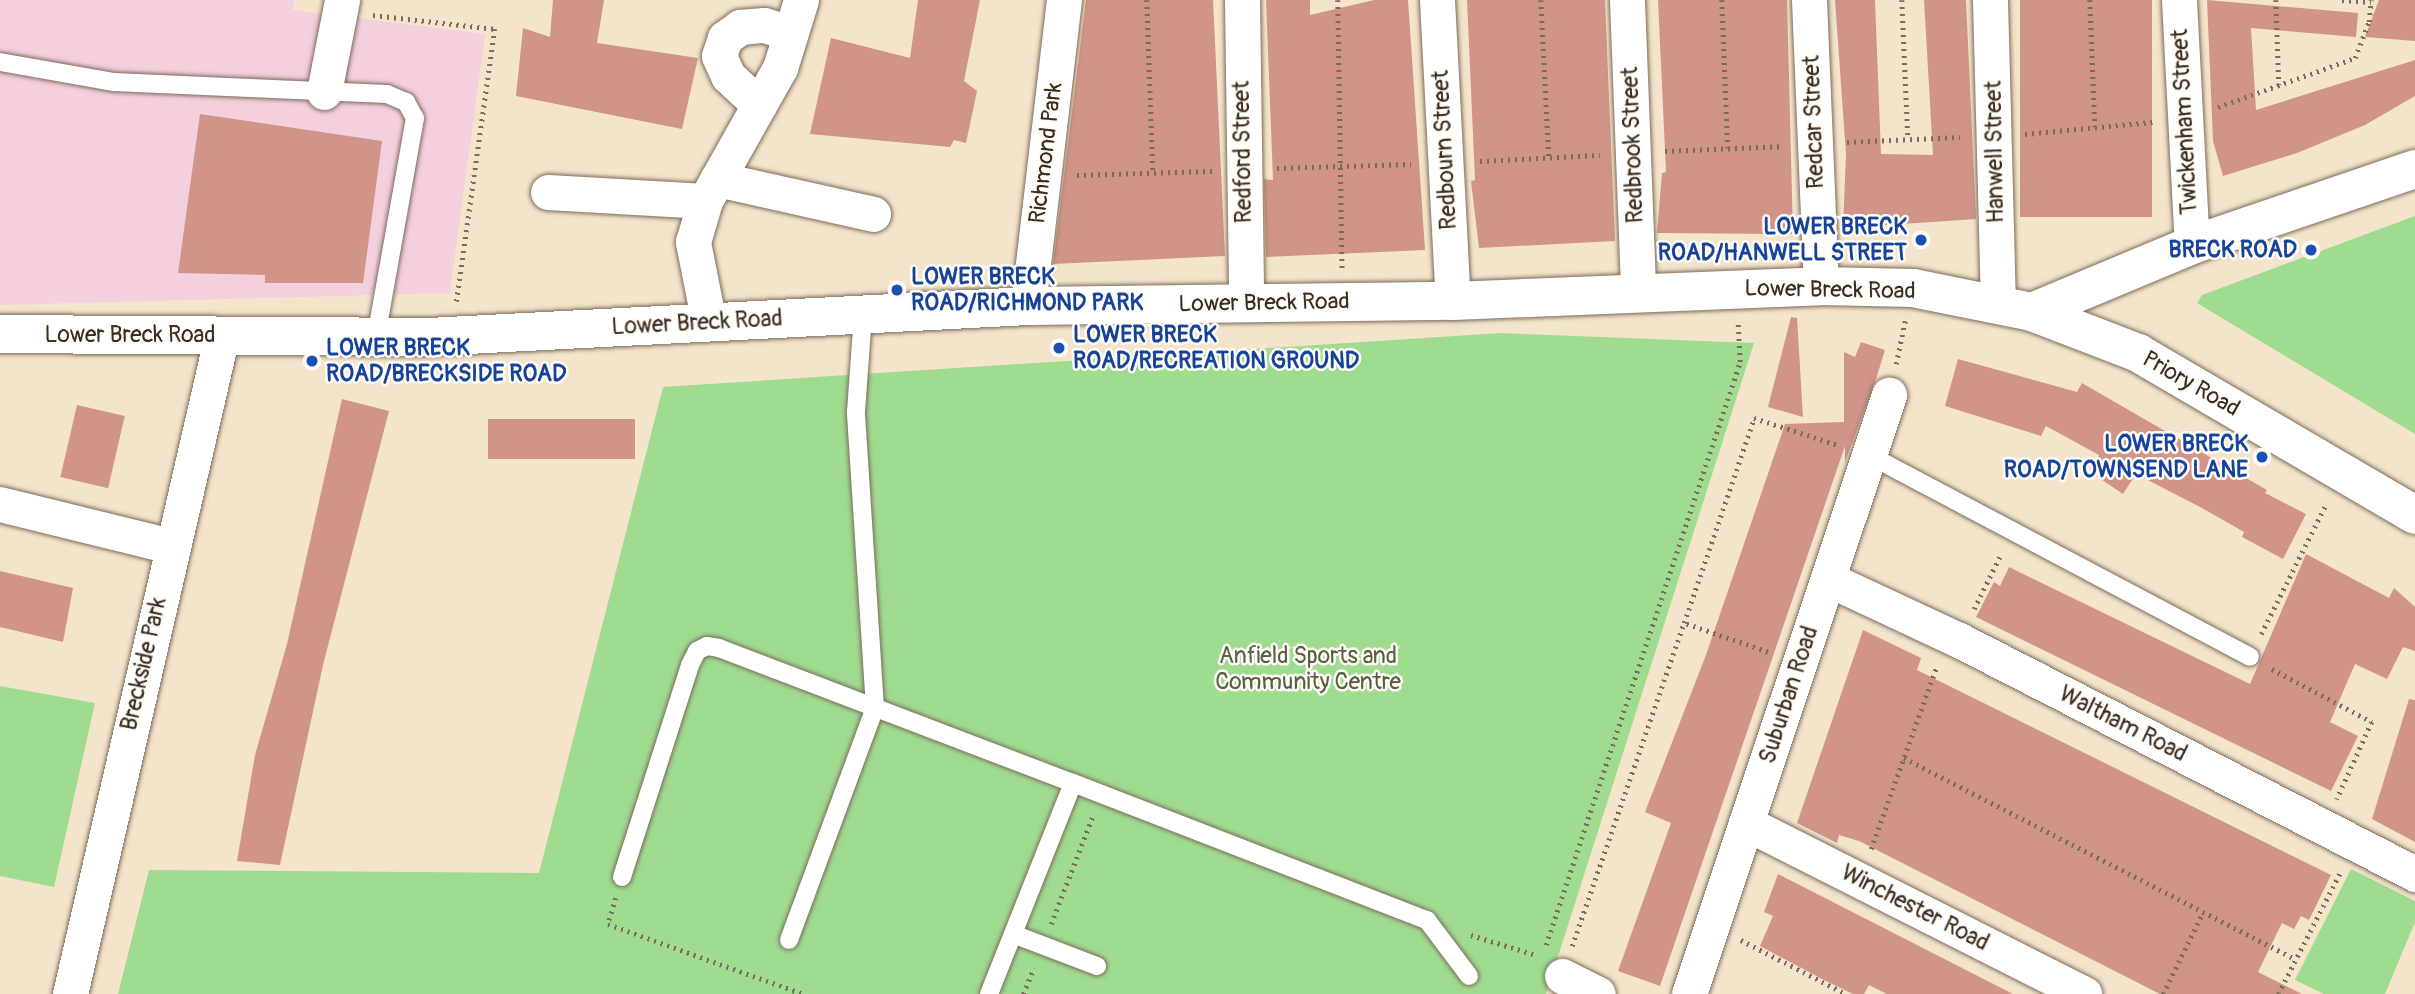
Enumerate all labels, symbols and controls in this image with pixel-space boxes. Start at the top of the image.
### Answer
street label: Twickenham Street [2166,28,2204,216]
street label: Redcar Street [1798,55,1830,189]
street label: Redbrook Street [1616,66,1650,224]
street label: Redbourn Street [1427,70,1463,230]
street label: Redford Street [1228,80,1258,224]
street label: Hanwell Street [1980,80,2010,224]
street label: Richmond Park [1024,81,1068,225]
place label: LOWER BRECK ROAD/HANWELL STREET [1658,213,1907,267]
marker: LOWER BRECK ROAD/HANWELL STREET [1913,232,1929,248]
place label: BRECK ROAD [2168,236,2297,264]
marker: BRECK ROAD [2303,242,2319,258]
place label: LOWER BRECK ROAD/RICHMOND PARK [911,263,1143,317]
street label: Lower Breck Road [1744,275,1916,305]
marker: LOWER BRECK ROAD/RICHMOND PARK [889,282,905,298]
street label: Lower Breck Road [1178,288,1350,318]
street label: Lower Breck Road [611,305,783,341]
street label: Lower Breck Road [44,321,216,349]
place label: LOWER BRECK ROAD/RECREATION GROUND [1073,321,1359,375]
place label: LOWER BRECK ROAD/BRECKSIDE ROAD [326,334,566,388]
marker: LOWER BRECK ROAD/RECREATION GROUND [1051,340,1067,356]
street label: Priory Road [2138,345,2244,423]
marker: LOWER BRECK ROAD/BRECKSIDE ROAD [304,353,320,369]
place label: LOWER BRECK ROAD/TOWNSEND LANE [2004,430,2248,484]
marker: LOWER BRECK ROAD/TOWNSEND LANE [2254,449,2270,465]
street label: Breckside Park [115,595,173,733]
street label: Suburban Road [1754,623,1824,767]
park label: Anfield Sports and Community Centre [1215,642,1401,696]
street label: Waltham Road [2055,680,2191,768]
street label: Winchester Road [1837,859,1993,957]

